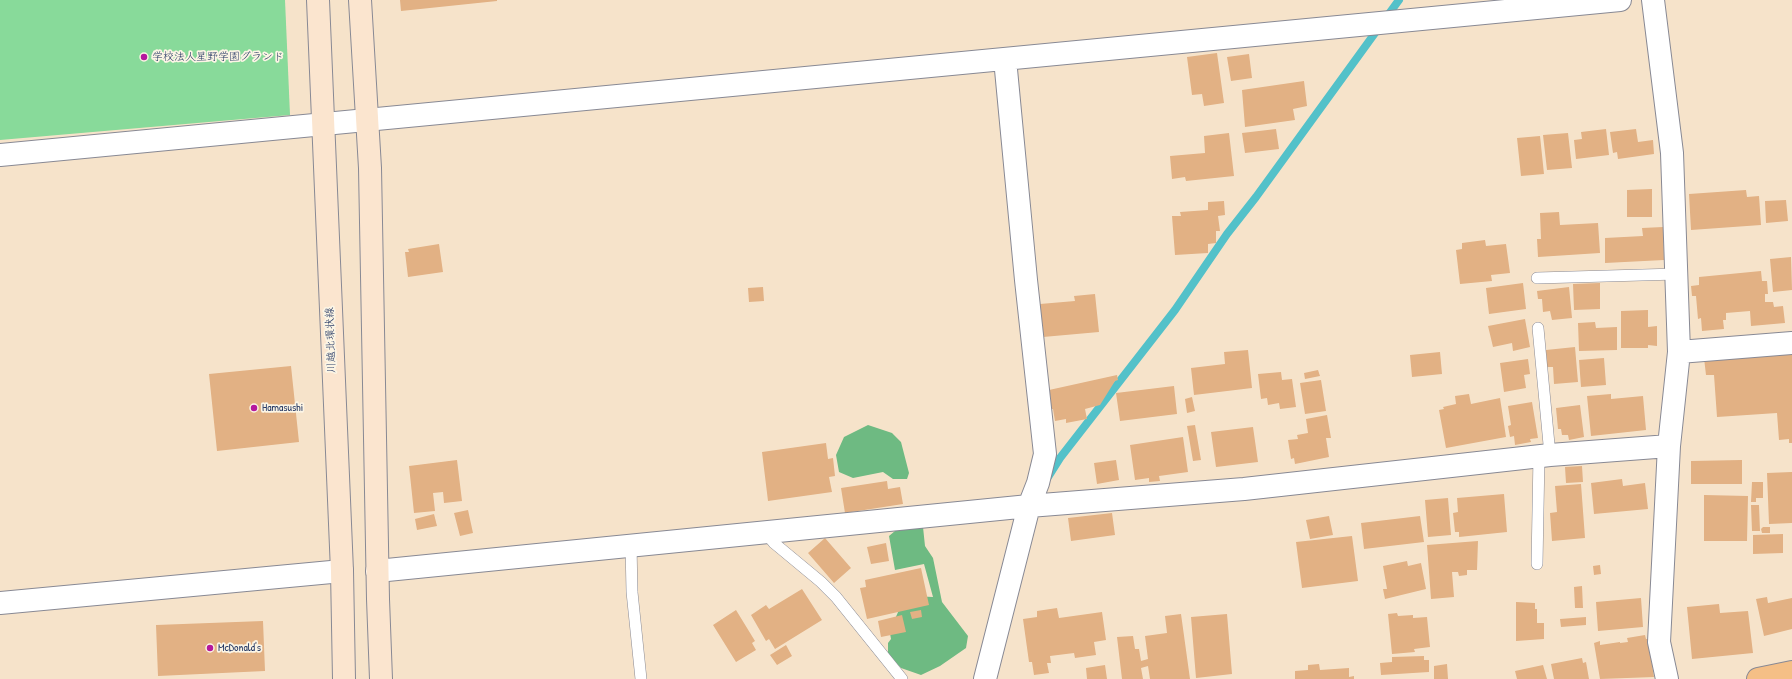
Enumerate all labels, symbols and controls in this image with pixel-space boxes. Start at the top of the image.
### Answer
place label: 学校法人星野学園グランド [152,50,284,64]
marker: 学校法人星野学園グランド [139,52,149,62]
street label: 川越北環状線 [323,307,339,373]
place label: Hamasushi [262,401,303,415]
marker: Hamasushi [249,403,259,413]
place label: McDonald's [218,641,261,655]
marker: McDonald's [205,643,215,653]

